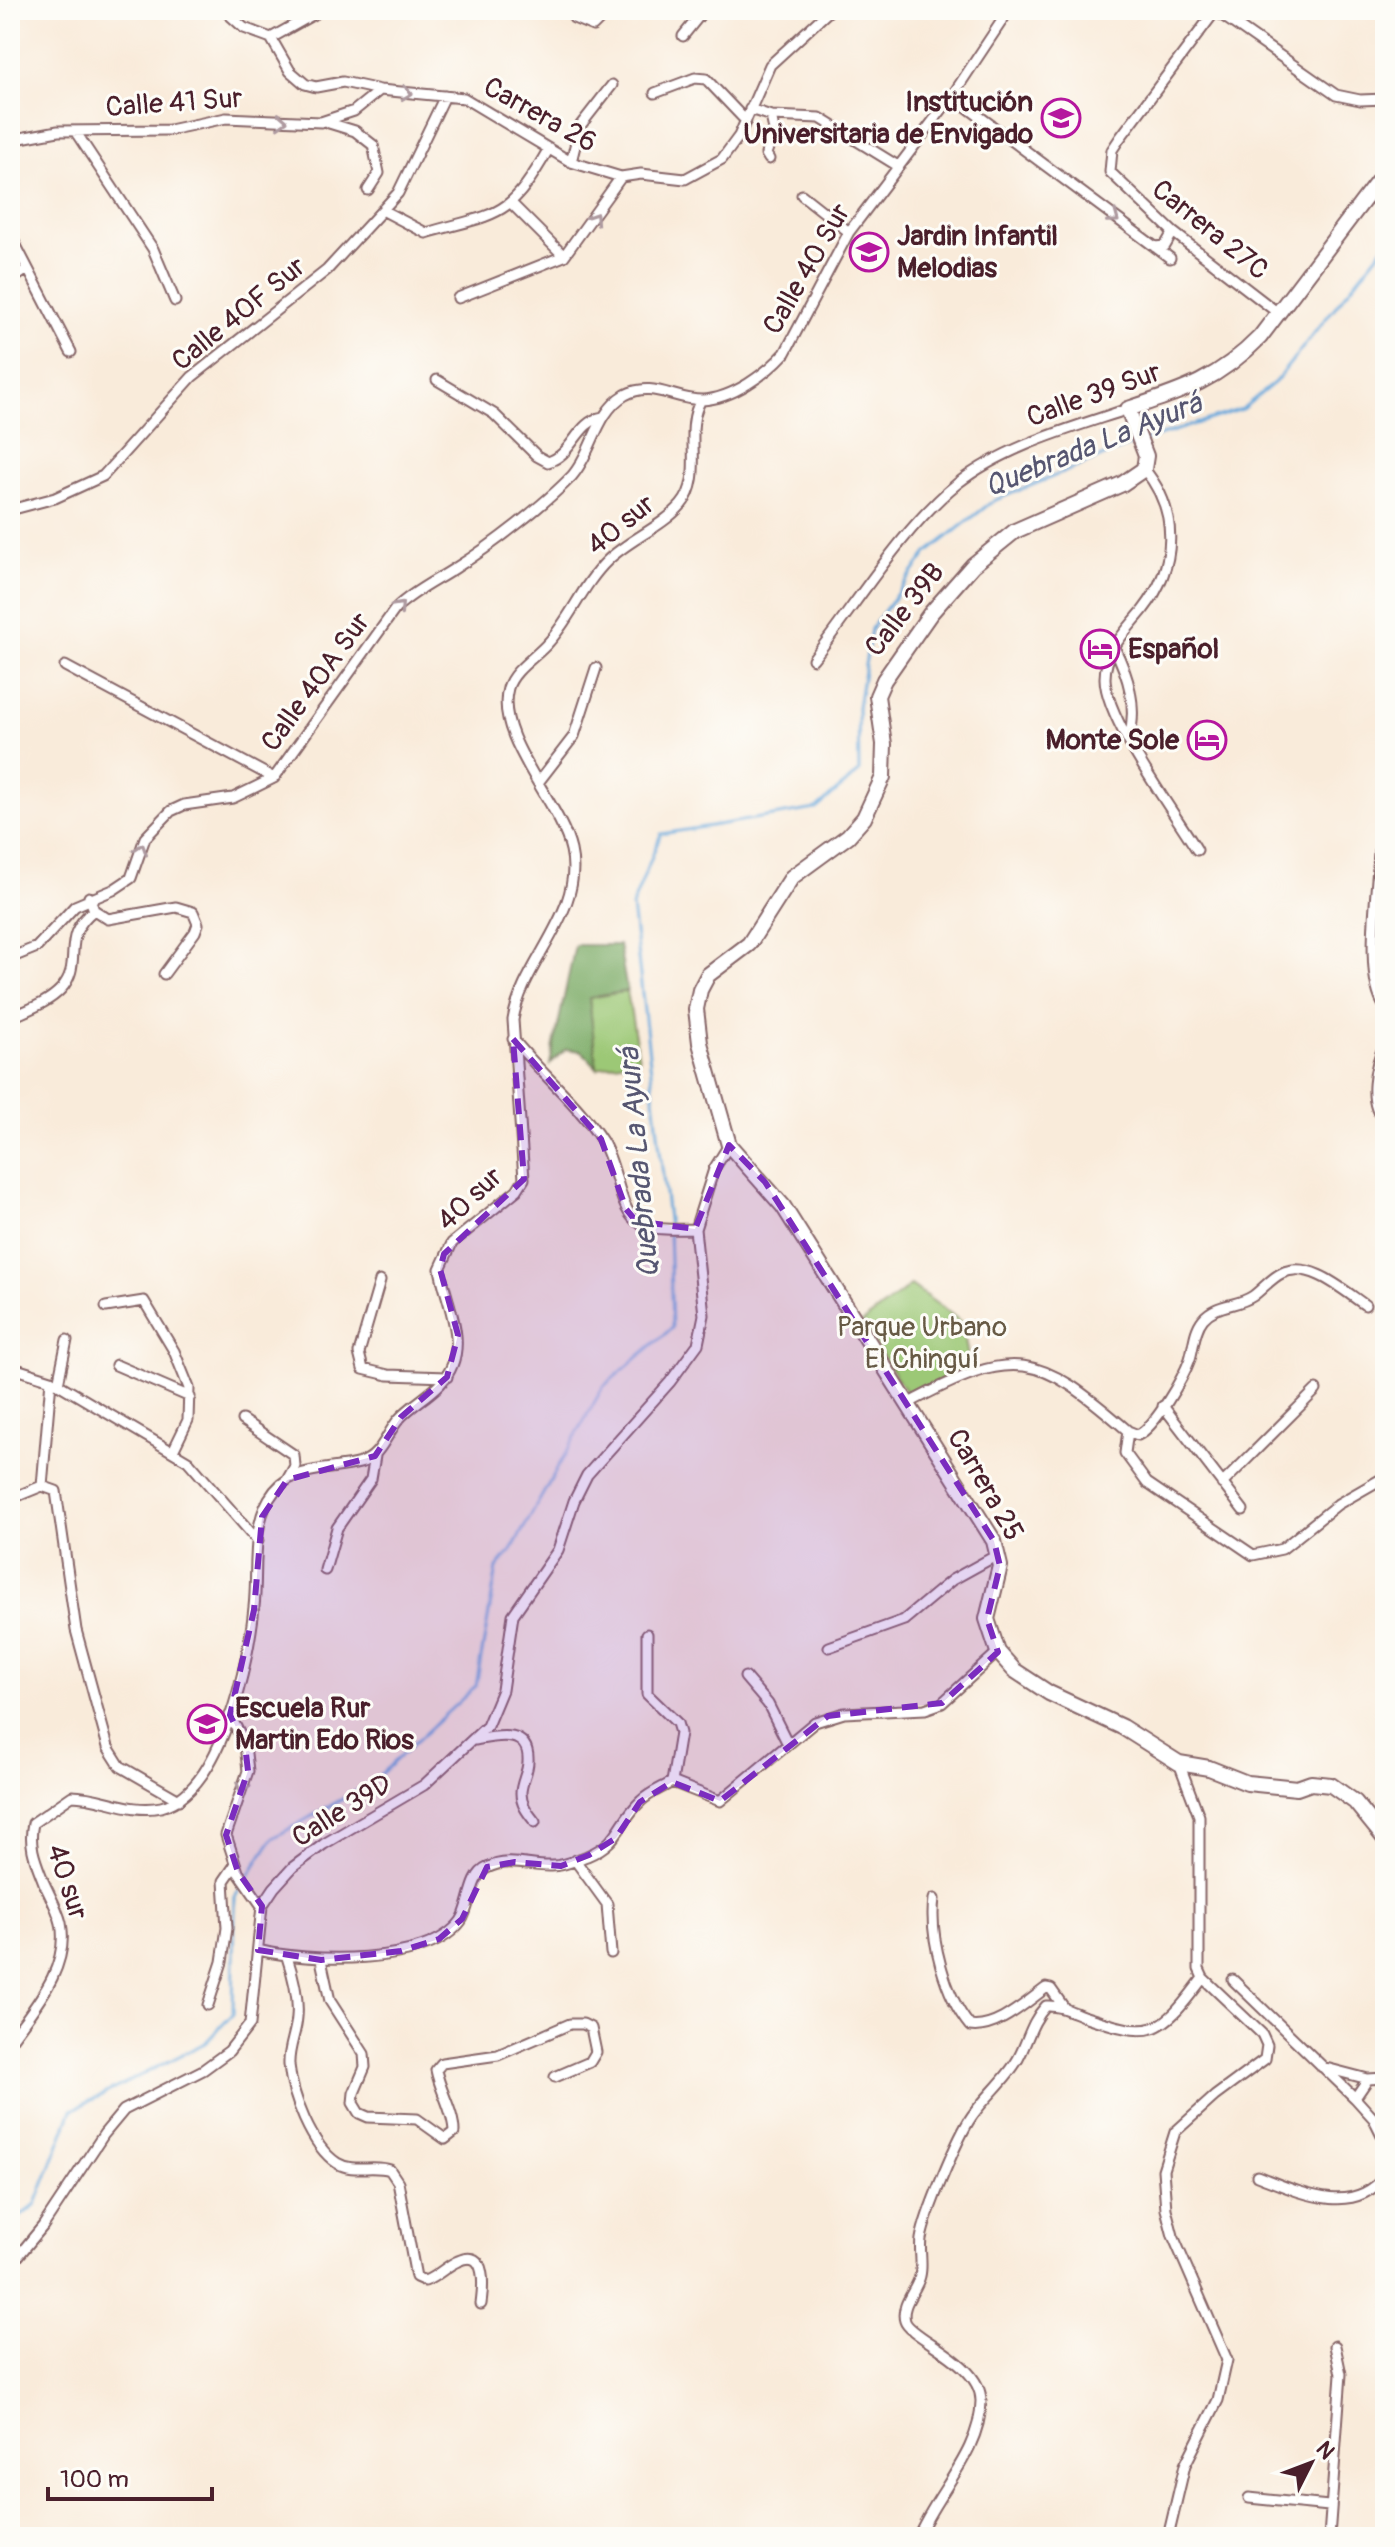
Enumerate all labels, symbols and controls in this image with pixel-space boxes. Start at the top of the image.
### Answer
street label: Carrera 26 [477,69,603,161]
street label: Calle 41 Sur [104,81,244,125]
one-way arrow [400,84,414,101]
place label: Institución Universitaria de Envigado [743,85,1033,152]
school or university icon: Institución Universitaria de Envigado [1040,97,1082,139]
one-way arrow [276,112,289,129]
street label: Carrera 27C [1144,172,1276,288]
street label: Calle 40 Sur [756,197,858,341]
one-way arrow [1106,208,1120,223]
one-way arrow [584,212,599,227]
place label: Jardin Infantil Melodias [897,219,1058,286]
school or university icon: Jardin Infantil Melodias [848,231,890,273]
street label: Calle 40F Sur [165,249,313,379]
street label: Calle 39 Sur [1022,355,1166,435]
water label: Quebrada La Ayurá [979,384,1209,505]
street label: 40 sur [580,487,662,563]
street label: Calle 39B [858,556,952,664]
one-way arrow [389,601,403,616]
street label: Calle 40A Sur [254,606,378,758]
hotel icon: Español [1079,628,1121,670]
place label: Español [1128,632,1219,667]
hotel icon: Monte Sole [1186,719,1228,761]
place label: Monte Sole [1046,723,1180,758]
one-way arrow [132,843,148,857]
water label: Quebrada La Ayurá [610,1044,667,1280]
street label: 40 sur [430,1160,510,1238]
park label: Parque Urbano El Chinguí [837,1310,1007,1377]
street label: Carrera 25 [939,1423,1031,1547]
place label: Escuela Rur Martin Edo Rios [235,1691,414,1758]
school or university icon: Escuela Rur Martin Edo Rios [186,1703,228,1745]
street label: Calle 39D [286,1767,398,1855]
one-way arrow [236,1781,252,1795]
street label: 40 sur [38,1840,96,1924]
north arrow [1271,2423,1351,2503]
text: N [1310,2435,1341,2465]
scale bar [48,2451,212,2501]
text: 100 m [60,2465,129,2494]

